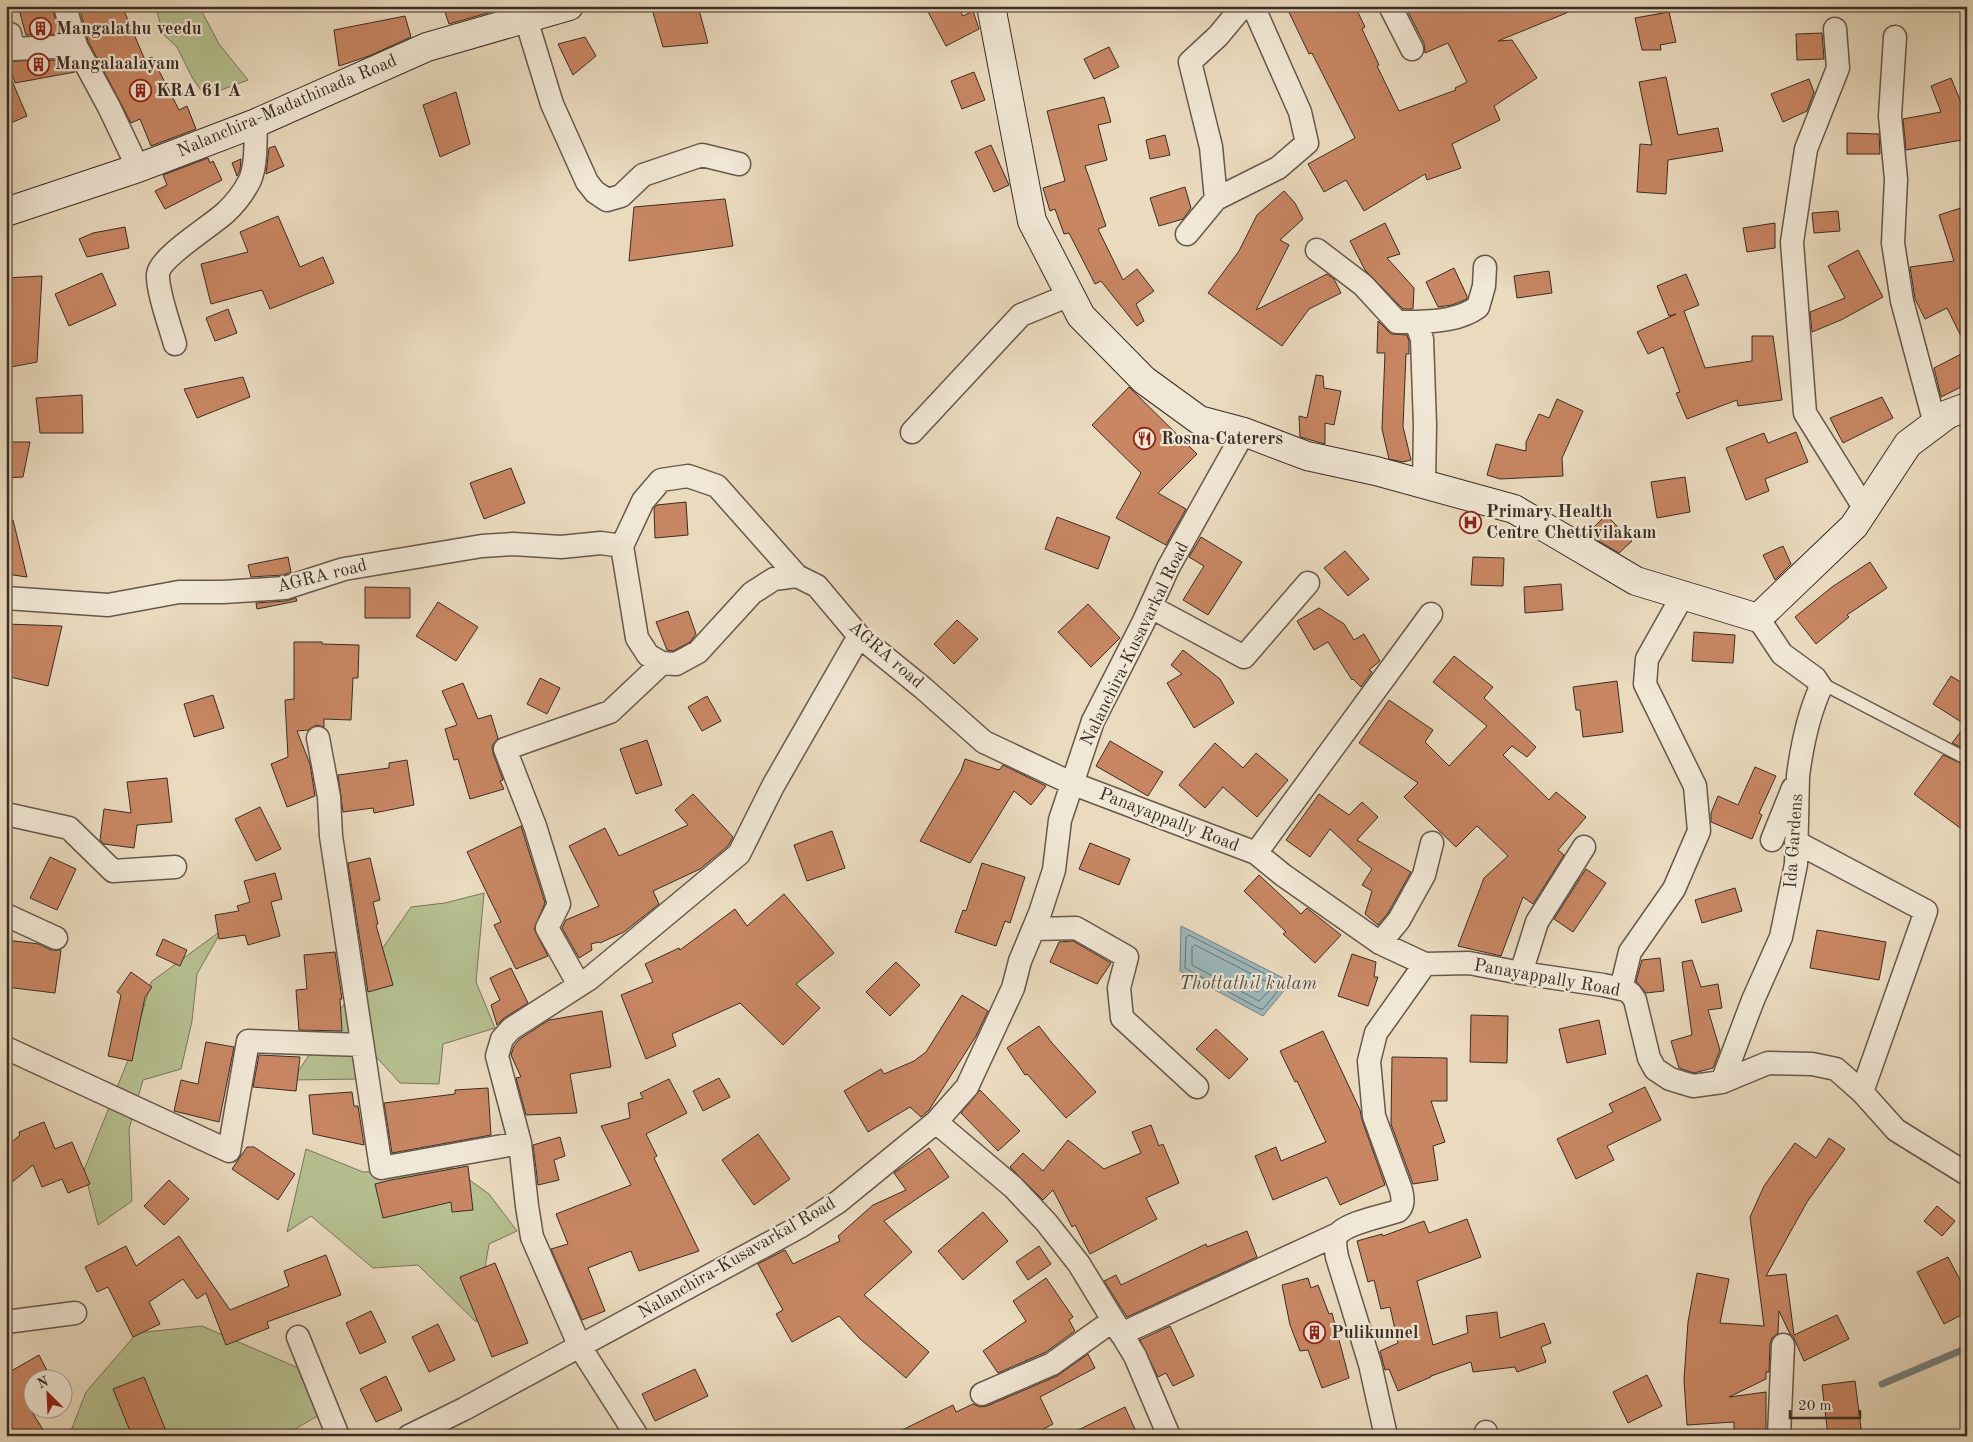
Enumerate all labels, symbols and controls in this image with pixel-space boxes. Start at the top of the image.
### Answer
building icon: Mangalathu veedu [28,17,52,41]
place label: Mangalathu veedu [56,20,202,38]
street label: Nalanchira-Madathinada Road [174,51,400,161]
building icon: Mangalaalayam [27,52,51,76]
place label: Mangalaalayam [55,55,180,73]
building icon: KRA 61 A [128,79,152,103]
place label: KRA 61 A [156,82,242,100]
restaurant icon: Rosna Caterers [1133,427,1157,451]
place label: Rosna Caterers [1161,430,1283,448]
place label: Primary Health Centre Chettivilakam [1486,503,1656,542]
hospital icon: Primary Health Centre Chettivilakam [1458,510,1482,534]
street label: Nalanchira-Kusavarkal Road [1078,539,1192,749]
street label: AGRA road [275,556,369,596]
street label: AGRA road [845,618,927,692]
street label: Panayappally Road [1096,785,1242,855]
street label: Ida Gardens [1782,793,1806,889]
street label: Panayappally Road [1472,956,1622,1000]
water label: Thottathil kulam [1179,975,1317,994]
street label: Nalanchira-Kusavarkal Road [635,1194,839,1322]
building icon: Pulikunnel [1303,1321,1327,1345]
place label: Pulikunnel [1331,1324,1419,1342]
north arrow [22,1370,72,1420]
text: N [35,1374,51,1392]
scale bar [1790,1387,1860,1419]
text: 20 m [1798,1399,1832,1414]

